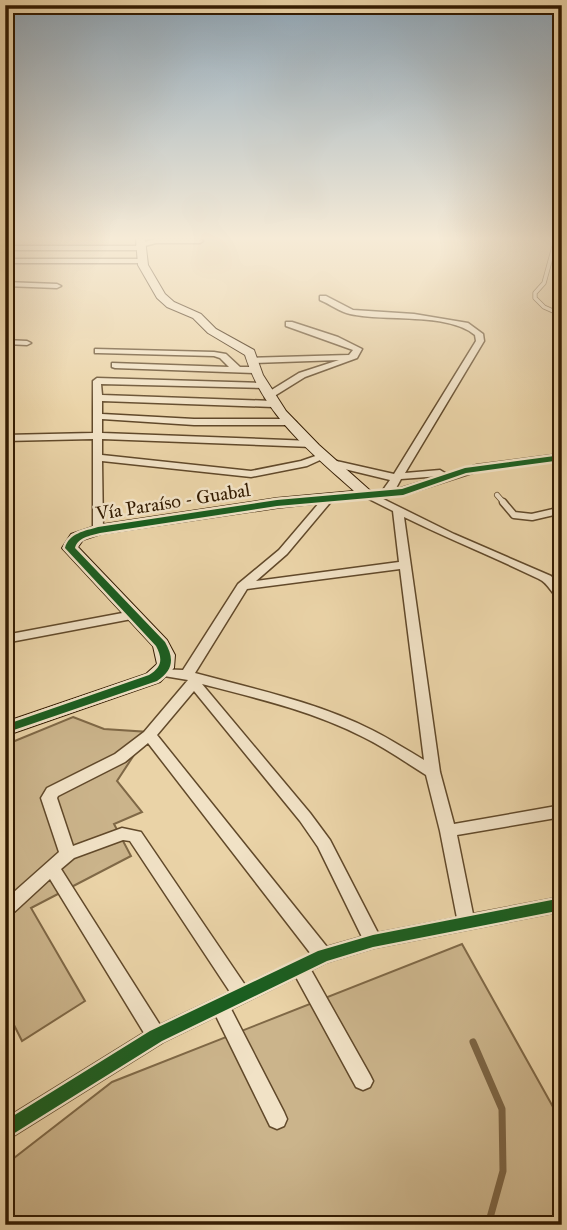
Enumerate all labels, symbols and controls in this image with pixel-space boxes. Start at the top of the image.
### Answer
street label: Vía Paraíso - Guabal [93,478,253,525]

